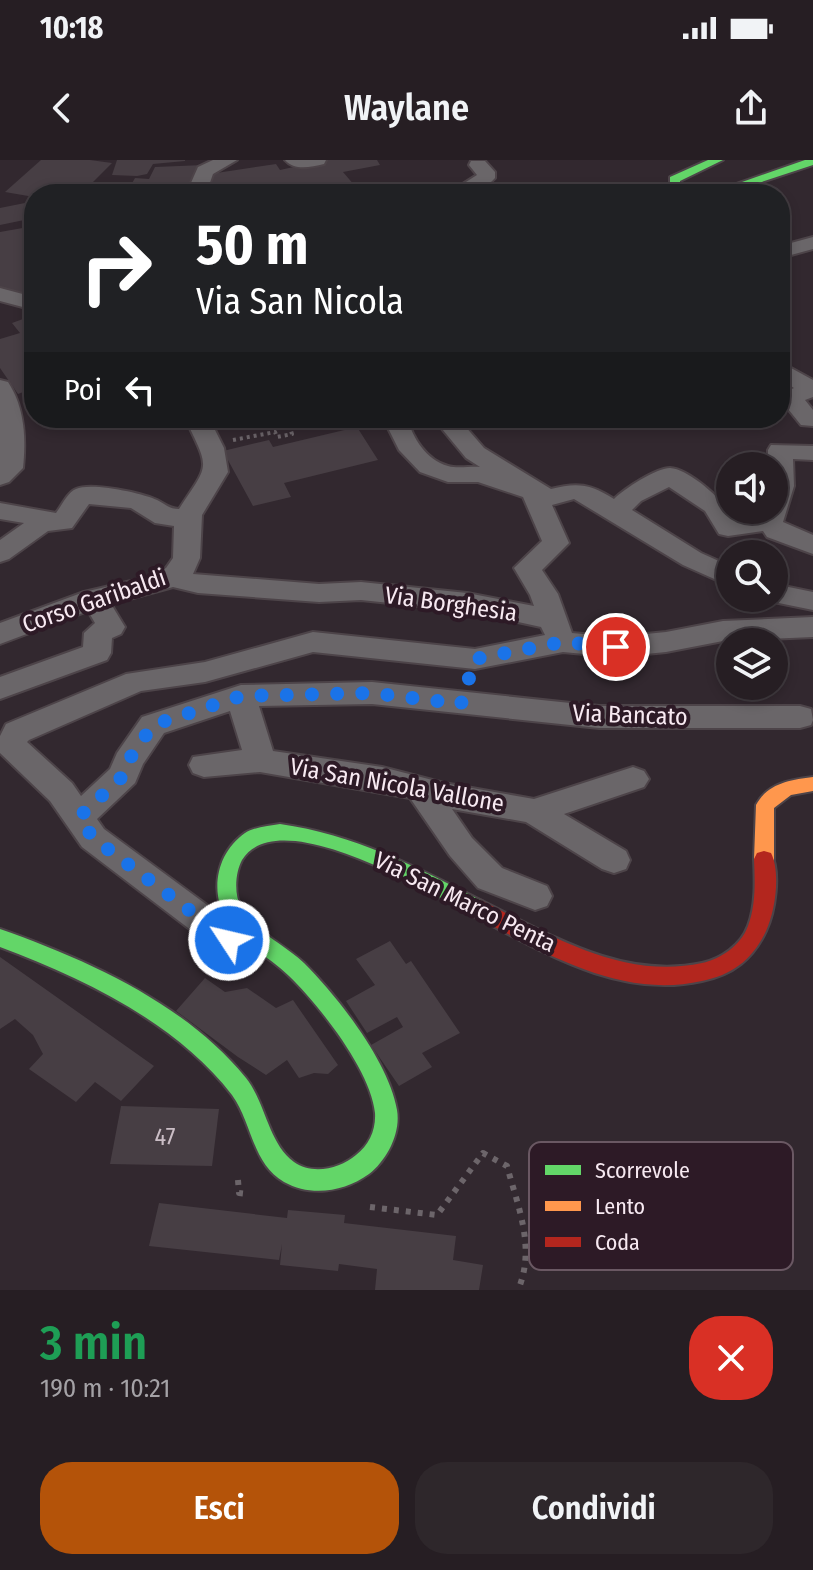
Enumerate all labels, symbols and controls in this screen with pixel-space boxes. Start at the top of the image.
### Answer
text: 10:18 [40,10,103,46]
icon: back [40,86,84,130]
text: Waylane [344,86,469,130]
icon: share [729,86,773,130]
text: 50 m [196,212,308,279]
icon: right [64,216,168,320]
text: Via San Nicola [196,280,404,324]
icon: left [118,368,162,412]
text: Poi [64,372,102,408]
map controls [716,452,788,700]
button: sound [716,452,788,524]
button: search [716,540,788,612]
street label: Corso Garibaldi [19,563,169,639]
street label: Via Borghesia [383,581,519,627]
pin [582,613,650,681]
icon: arrive [594,625,638,669]
button: layers [716,628,788,700]
street label: Via Bancato [572,699,688,731]
street label: Via San Nicola Vallone [288,752,506,818]
street label: Via San Marco Penta [370,846,560,958]
position arrow [187,898,271,982]
house number: 47 [155,1123,176,1151]
legend [529,1142,793,1270]
text: Scorrevole [595,1157,690,1184]
text: Lento [595,1193,645,1220]
text: Coda [595,1229,640,1256]
text: 3 min [40,1314,147,1372]
button: close [689,1316,773,1400]
text: 190 m · 10:21 [40,1373,170,1404]
button: Esci [40,1462,399,1554]
button: Condividi [415,1462,773,1554]

